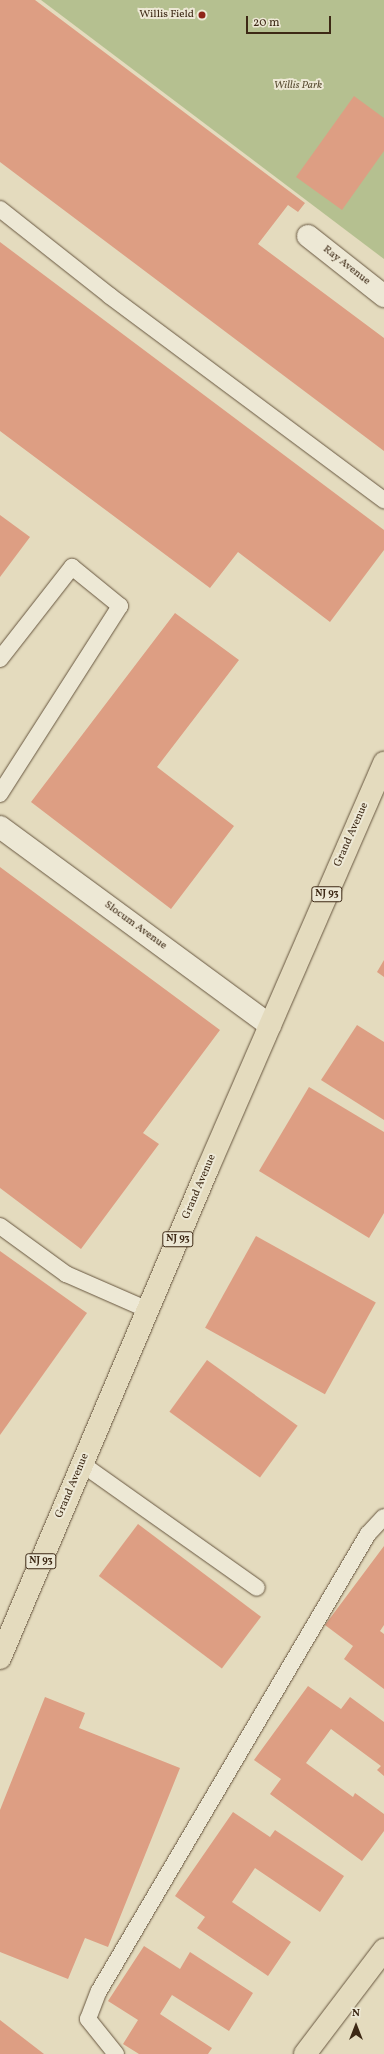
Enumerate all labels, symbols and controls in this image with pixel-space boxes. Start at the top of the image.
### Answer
place label: Willis Field [139,8,194,22]
scale bar [248,8,333,34]
marker: Willis Field [197,10,207,20]
text: 20 m [253,15,280,31]
park label: Willis Park [274,79,322,93]
street label: Ray Avenue [320,243,372,289]
street label: Grand Avenue [332,801,372,869]
road number: NJ 93 [311,886,343,902]
street label: Slocum Avenue [101,899,169,953]
street label: Grand Avenue [180,1153,220,1221]
road number: NJ 93 [162,1231,194,1247]
street label: Grand Avenue [53,1452,93,1520]
road number: NJ 93 [25,1553,57,1569]
north arrow [336,2006,376,2046]
text: N [352,2006,360,2021]

